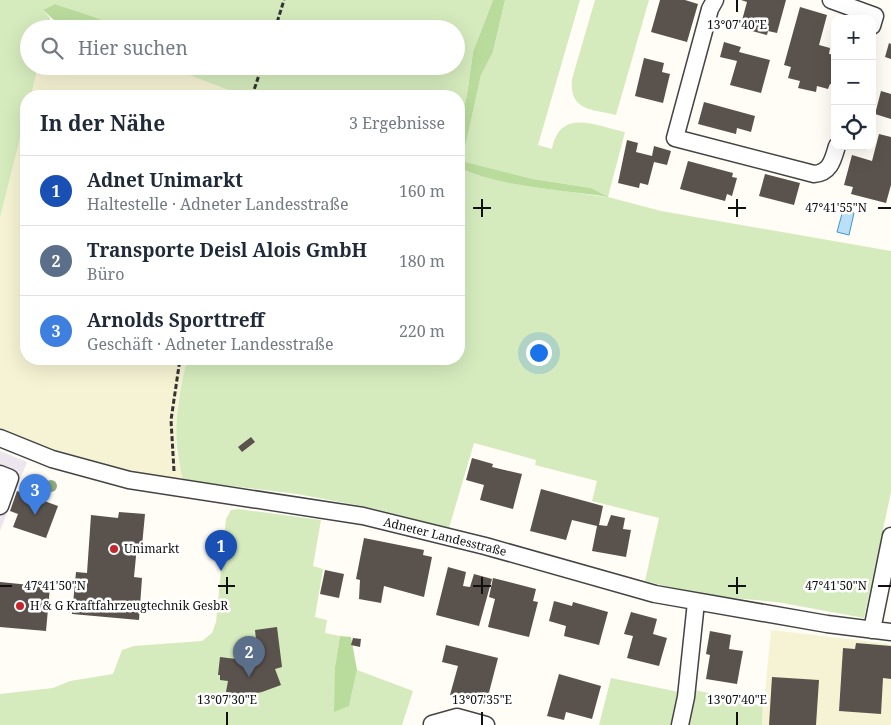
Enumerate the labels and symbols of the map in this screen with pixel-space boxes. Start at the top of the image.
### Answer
text: 13°07'40"E [707,16,767,33]
text: 47°41'55"N [805,199,867,216]
your location [526,340,552,366]
pin: 3 [19,474,51,515]
street label: Adneter Landesstraße [382,513,508,560]
pin: 1 [205,530,237,571]
place label: Unimarkt [124,540,179,557]
marker: Unimarkt [108,543,120,555]
text: 47°41'50"N [24,577,86,594]
text: 47°41'50"N [805,577,867,594]
place label: H & G Kraftfahrzeugtechnik GesbR [30,597,228,614]
marker: H & G Kraftfahrzeugtechnik GesbR [14,600,26,612]
pin: 2 [233,636,265,677]
text: 13°07'30"E [197,691,257,708]
text: 13°07'35"E [452,691,512,708]
text: 13°07'40"E [707,691,767,708]

